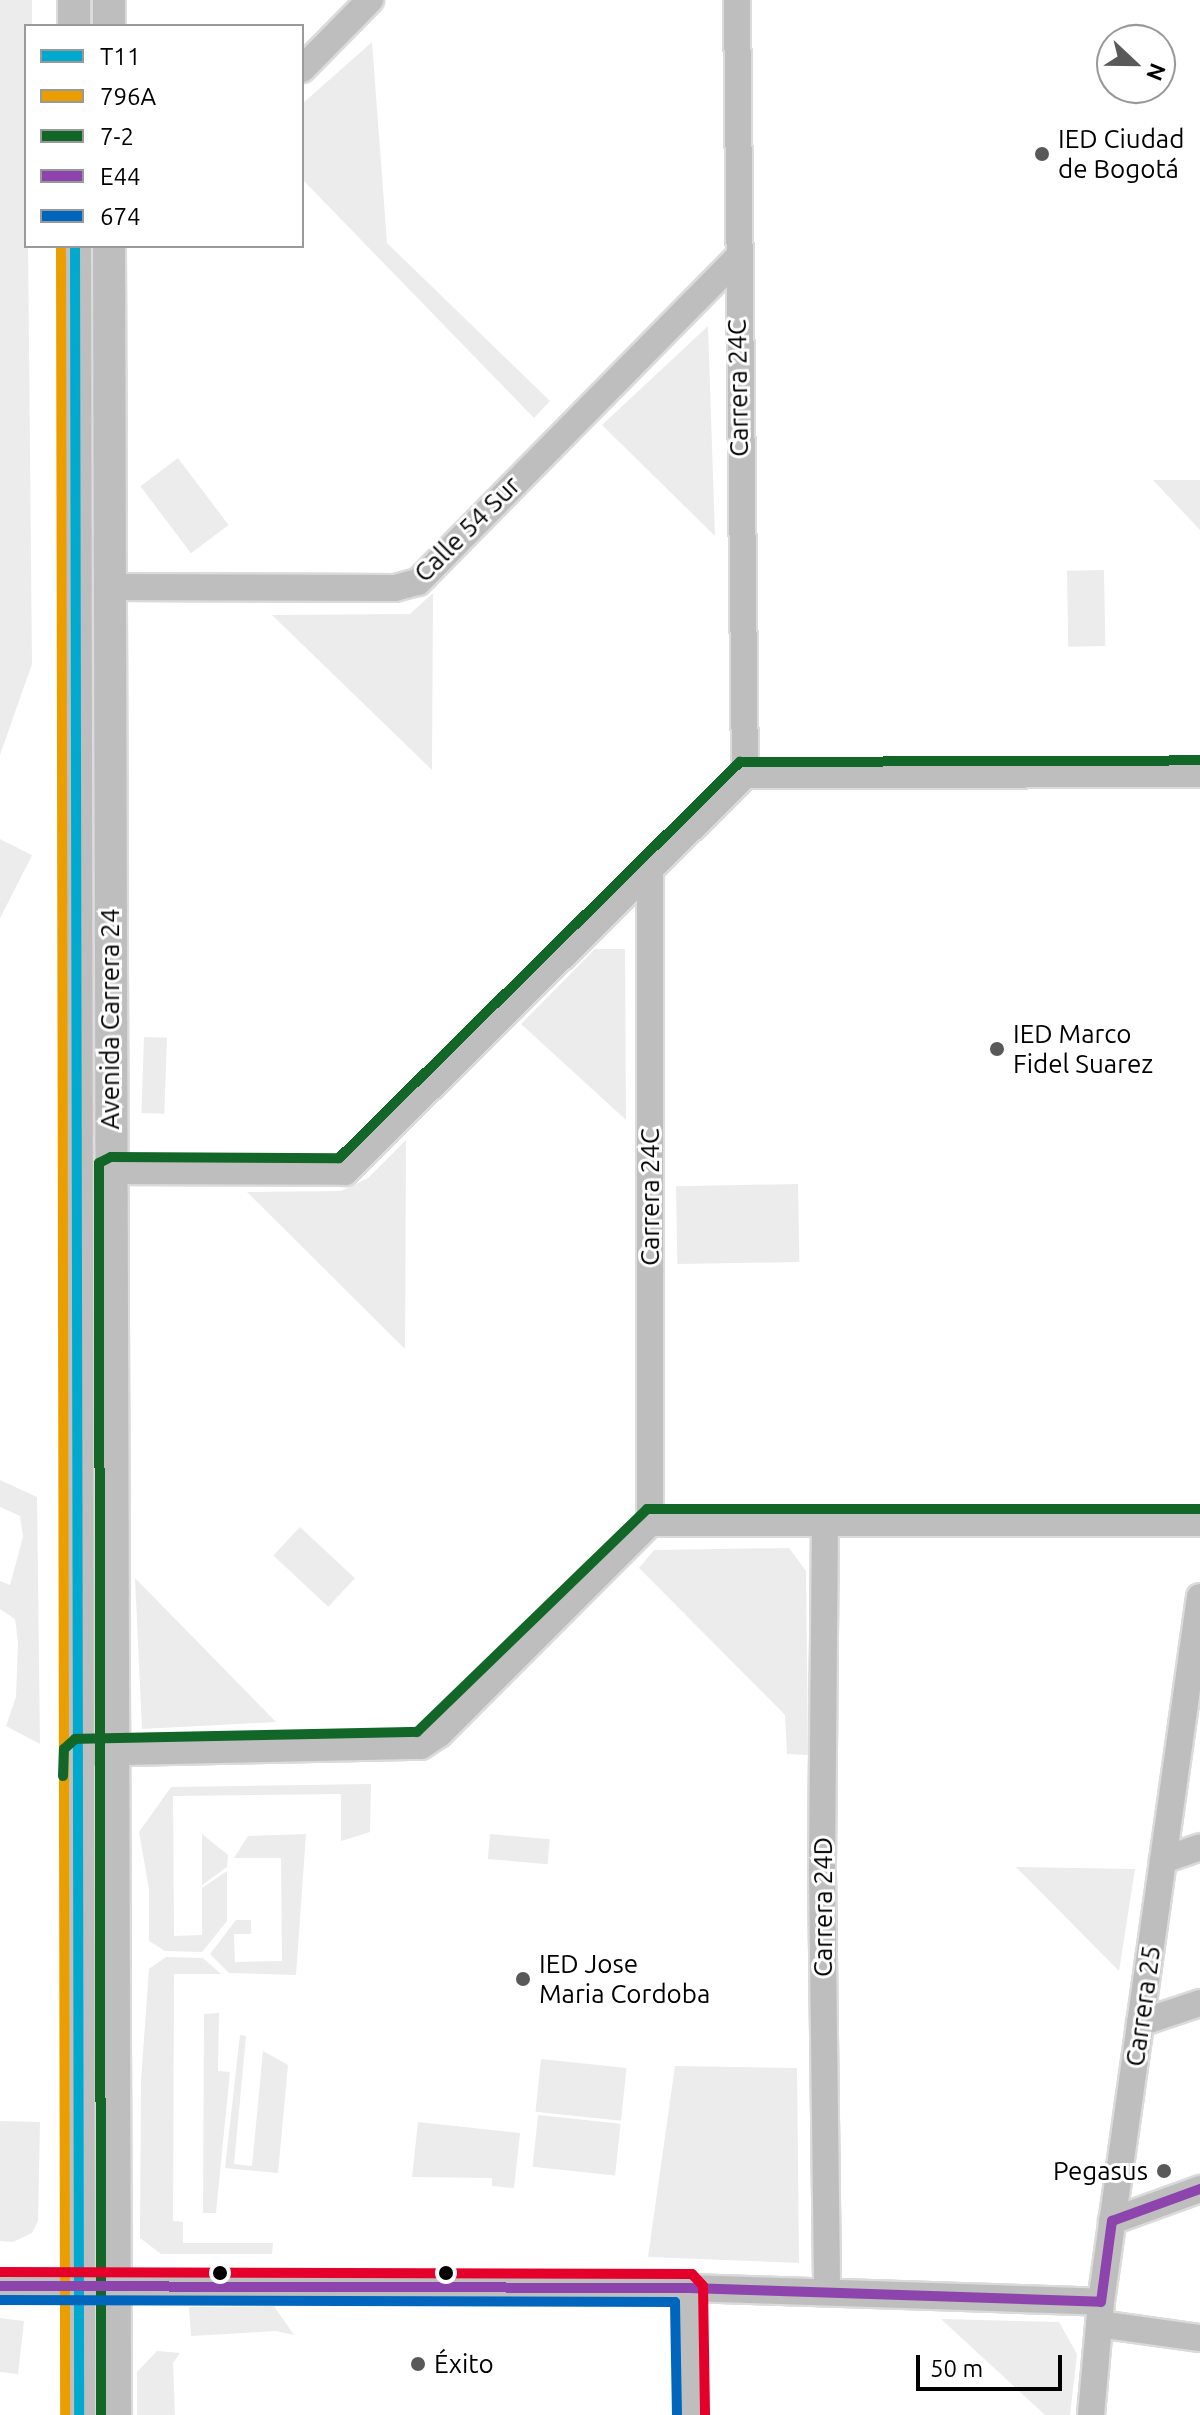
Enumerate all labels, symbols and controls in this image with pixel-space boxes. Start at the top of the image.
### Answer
legend [24,24,304,248]
north arrow [1096,24,1176,104]
text: T11 [100,43,140,70]
text: N [1142,60,1172,85]
text: 796A [100,83,156,110]
text: 7-2 [100,123,134,150]
place label: IED Ciudad de Bogotá [1058,123,1184,184]
marker: IED Ciudad de Bogotá [1033,145,1051,163]
text: E44 [100,163,141,190]
text: 674 [100,203,141,230]
street label: Carrera 24C [721,319,755,457]
street label: Calle 54 Sur [408,470,526,588]
street label: Avenida Carrera 24 [94,908,126,1130]
place label: IED Marco Fidel Suarez [1013,1018,1153,1080]
marker: IED Marco Fidel Suarez [988,1040,1006,1058]
street label: Carrera 24C [634,1128,666,1266]
street label: Carrera 24D [807,1837,839,1977]
street label: Carrera 25 [1119,1944,1167,2068]
place label: IED Jose Maria Cordoba [539,1948,710,2010]
marker: IED Jose Maria Cordoba [514,1970,532,1988]
place label: Pegasus [1053,2155,1148,2187]
marker: Pegasus [1155,2162,1173,2180]
unlabelled marker [212,2265,228,2281]
unlabelled marker [438,2265,454,2281]
scale bar [920,2339,1066,2389]
place label: Éxito [434,2348,494,2380]
marker: Éxito [409,2355,427,2373]
text: 50 m [930,2355,983,2382]

